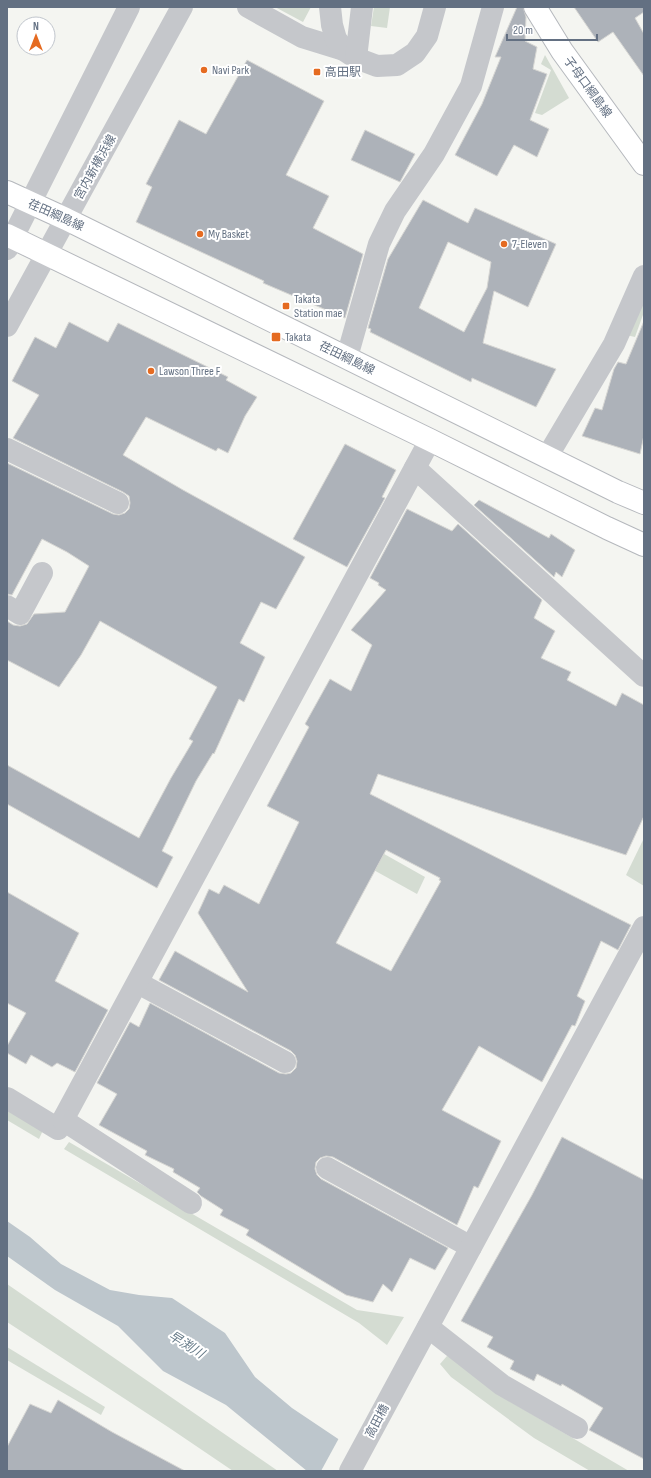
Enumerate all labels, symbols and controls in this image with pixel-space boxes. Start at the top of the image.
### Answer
north arrow [16,16,56,56]
scale bar [507,16,597,42]
text: N [33,20,39,33]
text: 20 m [513,23,533,38]
street label: 子母口綱島線 [560,54,615,121]
place label: Navi Park [212,63,249,78]
marker: Navi Park [199,65,209,75]
place label: 高田駅 [325,65,361,80]
marker: 高田駅 [312,67,322,77]
street label: 宮内新横浜線 [71,132,119,202]
street label: 荏田綱島線 [25,196,86,235]
place label: My Basket [208,227,249,242]
marker: My Basket [195,229,205,239]
place label: 7-Eleven [512,237,547,252]
marker: 7-Eleven [499,239,509,249]
place label: Takata Station mae [294,292,343,321]
marker: Takata Station mae [281,301,291,311]
place label: Takata [285,330,312,345]
marker: Takata [270,331,282,343]
street label: 荏田綱島線 [317,339,377,378]
place label: Lawson Three F [159,364,221,379]
marker: Lawson Three F [146,366,156,376]
water label: 早渕川 [166,1328,209,1363]
street label: 高田橋 [362,1402,393,1441]

